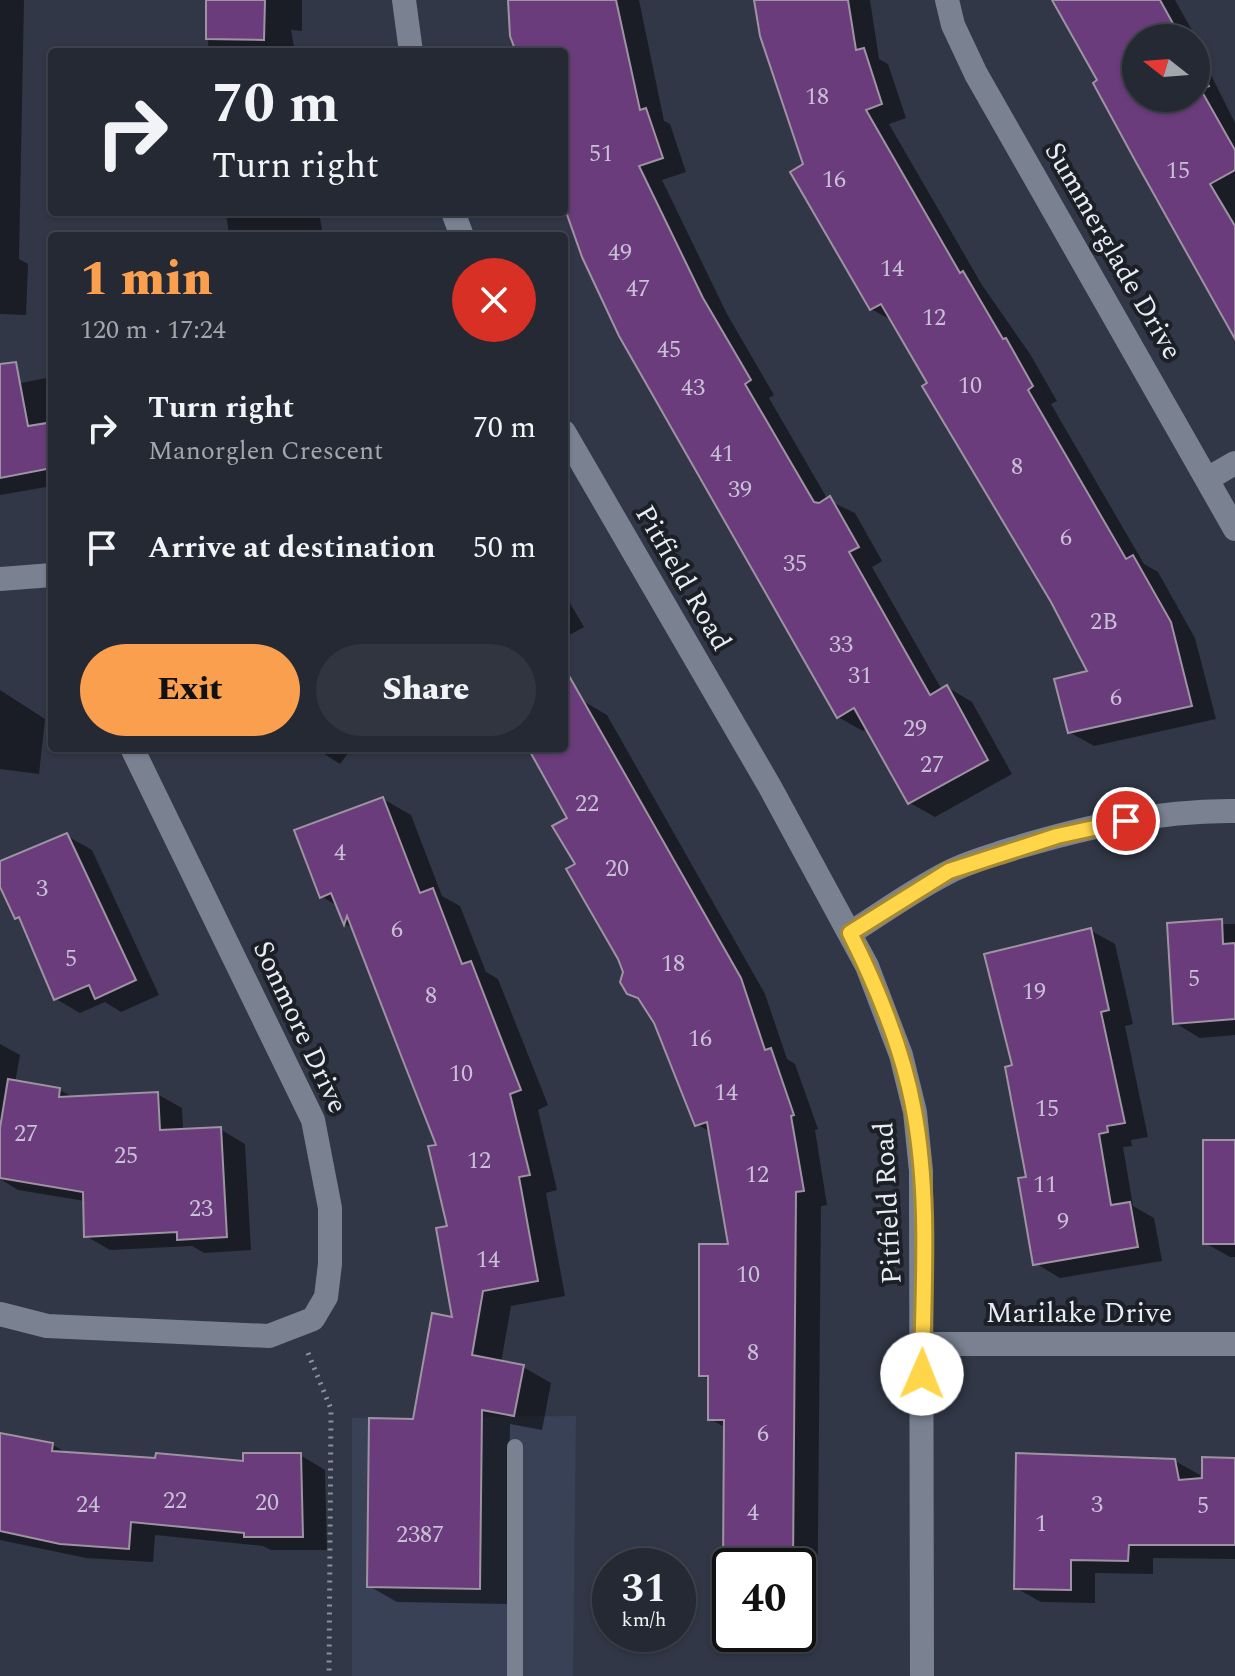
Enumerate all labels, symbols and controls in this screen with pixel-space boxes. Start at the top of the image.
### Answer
north arrow [1122,24,1210,112]
map controls [1122,24,1210,112]
text: 70 m [212,62,339,147]
house number: 18 [805,79,829,115]
icon: right [80,80,184,184]
street label: Summerglade Drive [1033,134,1193,368]
house number: 51 [589,136,613,172]
text: Turn right [212,139,379,194]
house number: 15 [1166,153,1190,189]
house number: 16 [822,162,846,198]
house number: 49 [608,235,632,271]
text: 1 min [80,243,213,316]
house number: 14 [880,251,904,287]
button: close [452,258,536,342]
house number: 47 [626,271,650,307]
house number: 12 [922,300,946,336]
text: 120 m · 17:24 [80,310,226,350]
house number: 45 [657,332,681,368]
house number: 10 [958,368,982,404]
house number: 43 [681,370,705,406]
text: Turn right [148,385,294,431]
text: 70 m [473,405,536,451]
icon: right [80,406,124,450]
text: Manorglen Crescent [148,431,383,471]
house number: 41 [710,436,734,472]
house number: 8 [1011,449,1023,485]
house number: 39 [728,472,752,508]
street label: Pitfield Road [624,497,742,659]
house number: 6 [1060,520,1072,556]
text: Arrive at destination [148,525,435,571]
text: 50 m [473,525,536,571]
icon: arrive [80,526,124,570]
house number: 35 [783,546,807,582]
house number: 2B [1090,604,1118,640]
house number: 33 [829,627,853,663]
button: Exit [80,644,300,736]
button: Share [316,644,536,736]
house number: 31 [848,658,872,694]
house number: 6 [1110,680,1122,716]
house number: 29 [903,711,927,747]
house number: 27 [920,747,944,783]
house number: 22 [575,786,599,822]
pin [1092,787,1160,855]
icon: arrive [1104,799,1148,843]
house number: 4 [334,835,346,871]
house number: 20 [605,851,629,887]
house number: 3 [36,871,48,907]
house number: 6 [391,912,403,948]
street label: Sonmore Drive [241,933,359,1121]
house number: 5 [65,941,77,977]
house number: 18 [661,946,685,982]
house number: 5 [1188,961,1200,997]
house number: 19 [1022,974,1046,1010]
house number: 8 [425,978,437,1014]
house number: 16 [688,1021,712,1057]
house number: 10 [449,1056,473,1092]
house number: 14 [714,1075,738,1111]
house number: 15 [1035,1091,1059,1127]
house number: 27 [14,1116,38,1152]
street label: Pitfield Road [862,1121,914,1285]
house number: 25 [114,1138,138,1174]
house number: 12 [467,1143,491,1179]
house number: 12 [745,1157,769,1193]
house number: 11 [1033,1167,1057,1203]
house number: 23 [189,1191,213,1227]
house number: 9 [1057,1204,1069,1240]
house number: 14 [476,1242,500,1278]
house number: 10 [736,1257,760,1293]
street label: Marilake Drive [986,1292,1172,1335]
position arrow [880,1332,964,1416]
house number: 8 [747,1335,759,1371]
house number: 6 [757,1416,769,1452]
house number: 22 [163,1483,187,1519]
house number: 20 [255,1485,279,1521]
house number: 24 [76,1487,100,1523]
house number: 3 [1091,1487,1103,1523]
house number: 5 [1197,1488,1209,1524]
house number: 4 [747,1495,759,1531]
house number: 1 [1035,1506,1047,1542]
house number: 2387 [396,1517,444,1553]
speed limit sign: 40 [712,1548,816,1652]
text: 31 [622,1559,666,1620]
text: km/h [622,1605,667,1635]

